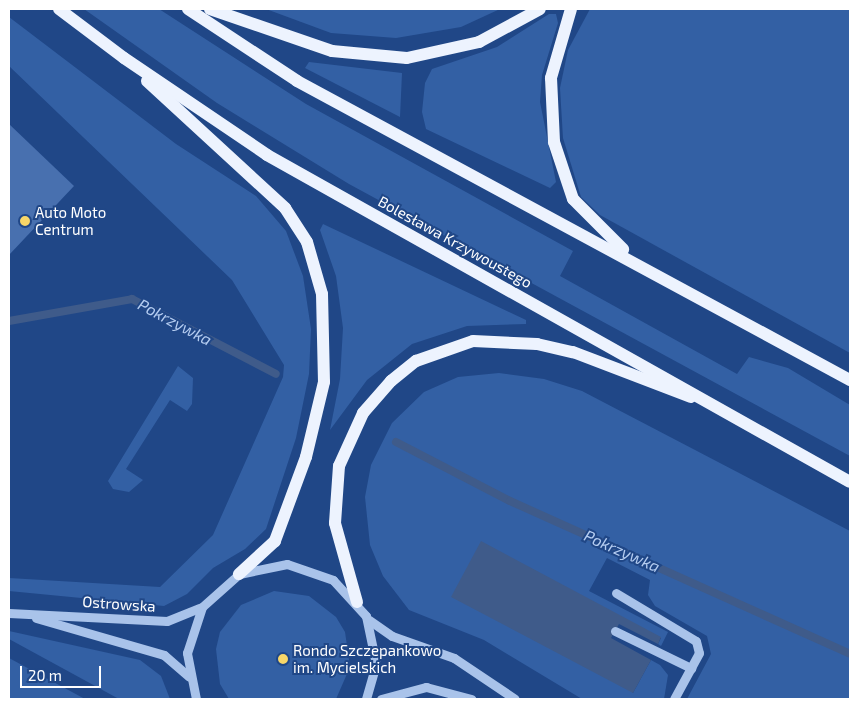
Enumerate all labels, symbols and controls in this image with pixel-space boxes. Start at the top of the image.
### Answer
street label: Bolesława Krzywoustego [375,192,535,292]
place label: Auto Moto Centrum [35,203,106,238]
marker: Auto Moto Centrum [19,215,31,227]
water label: Pokrzywka [135,295,215,349]
water label: Pokrzywka [581,526,663,576]
street label: Ostrowska [82,592,156,616]
place label: Rondo Szczepankowo im. Mycielskich [293,641,441,676]
marker: Rondo Szczepankowo im. Mycielskich [277,653,289,665]
scale bar [22,656,104,688]
text: 20 m [28,666,62,684]

